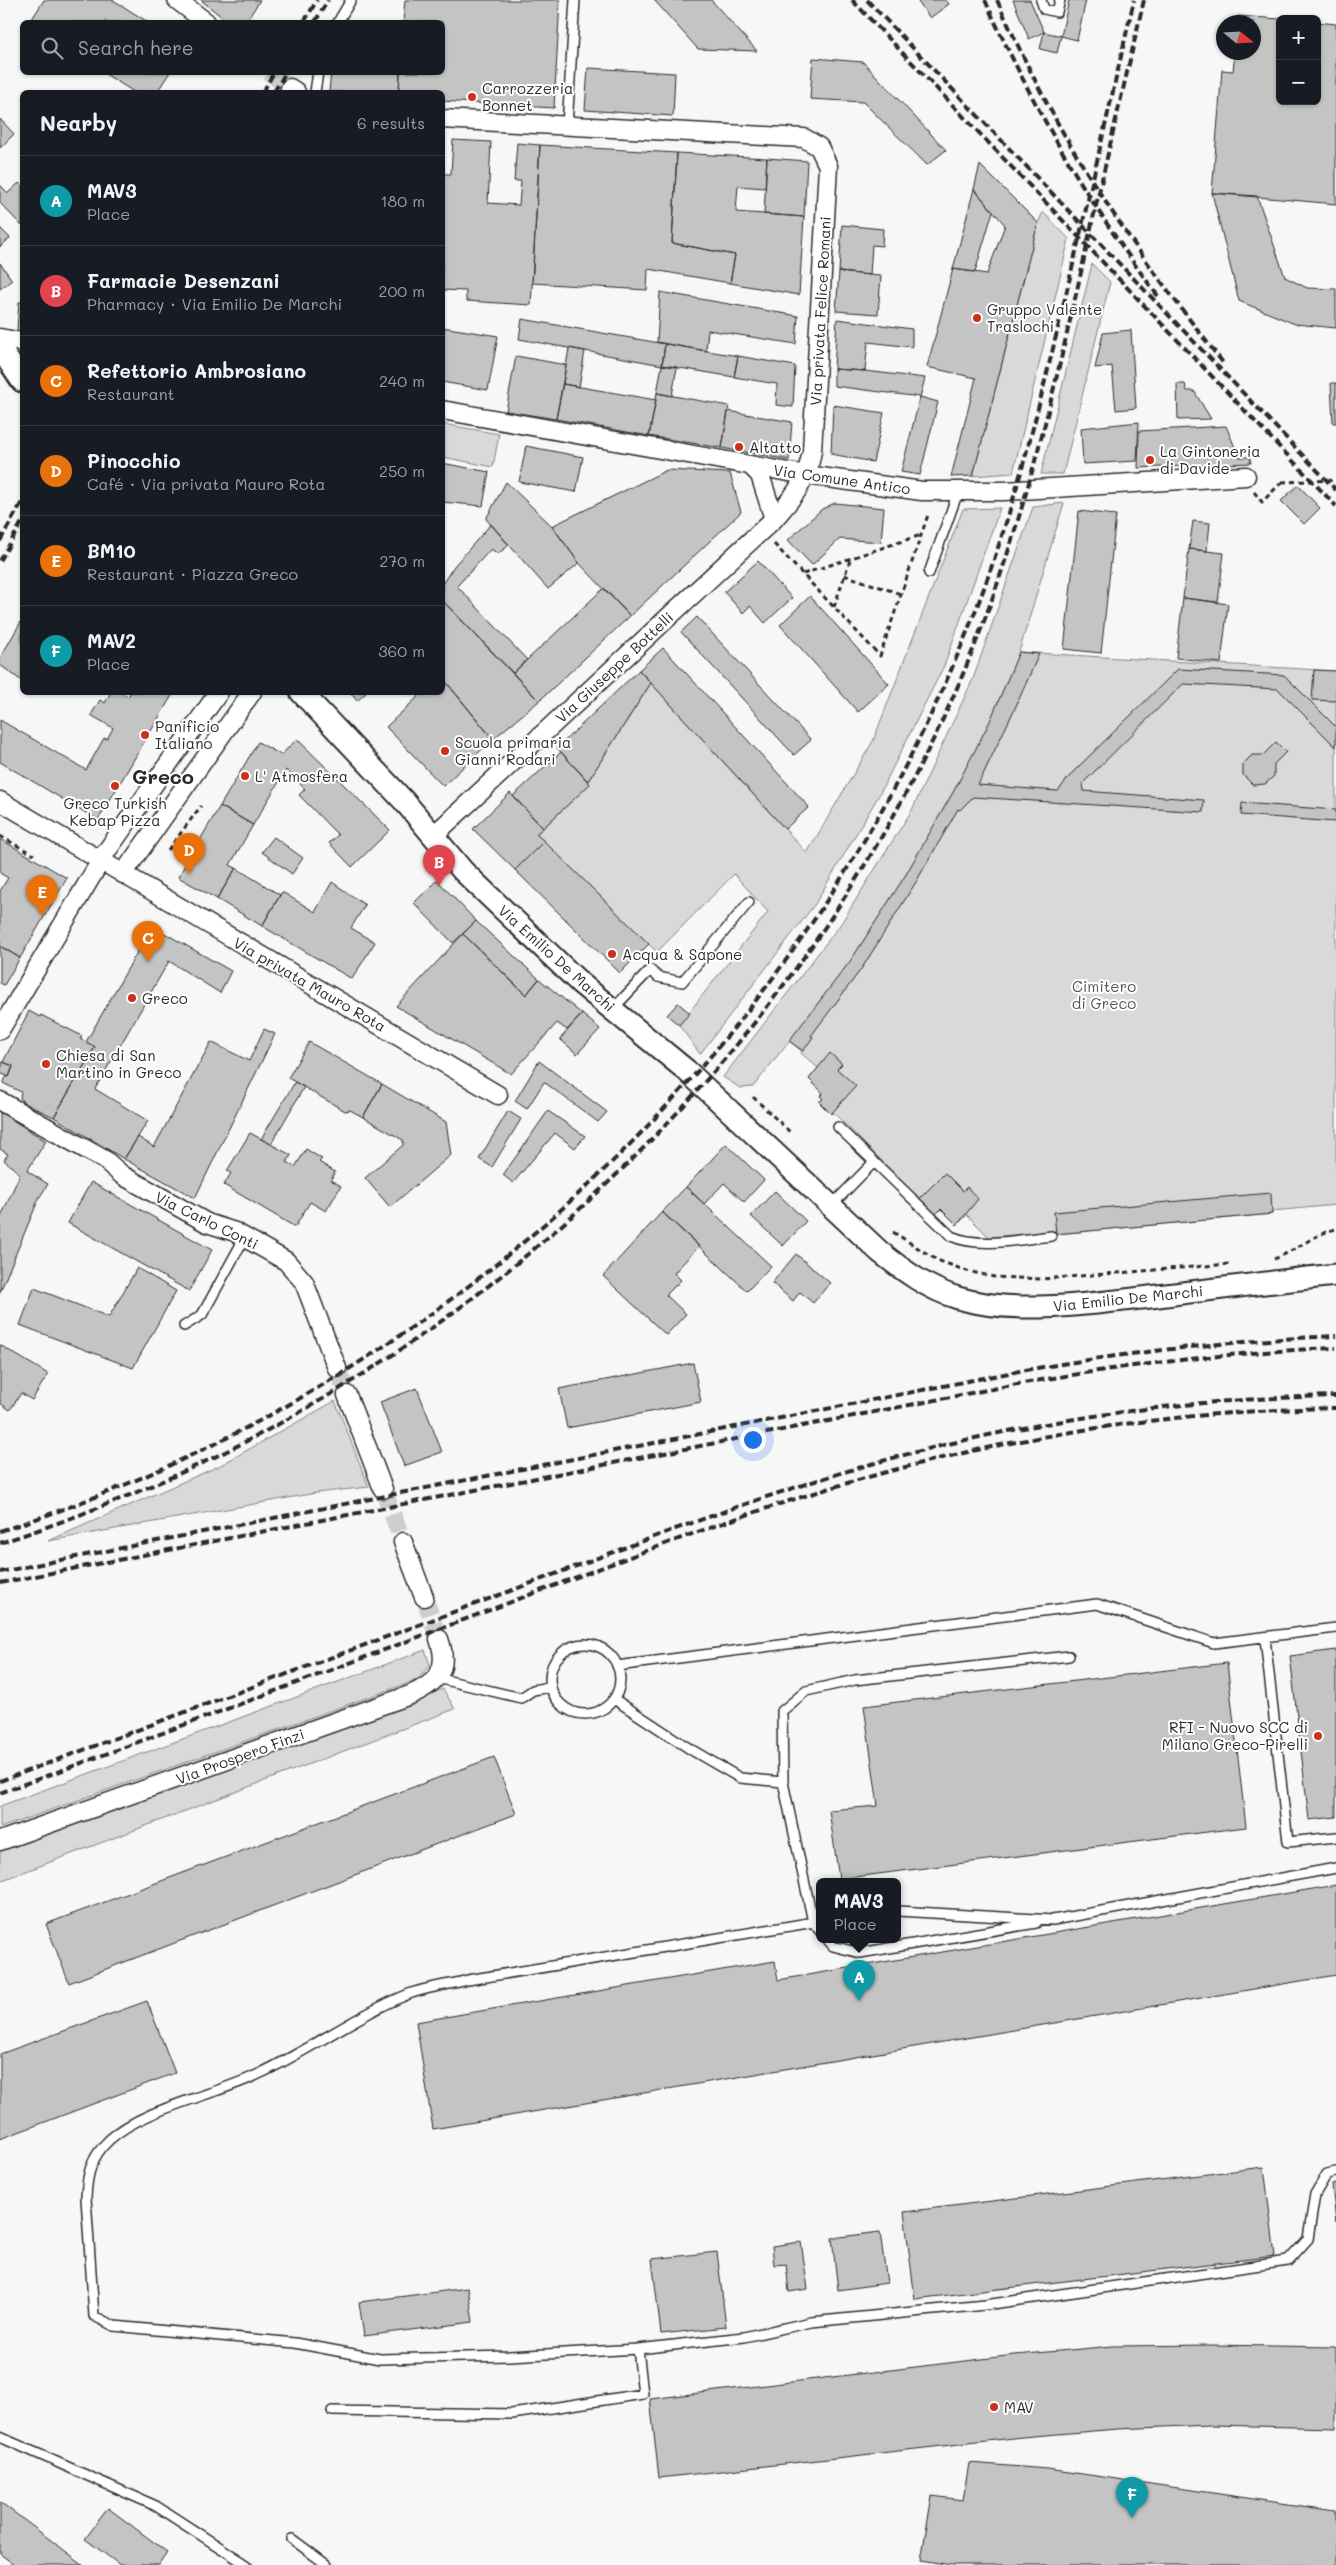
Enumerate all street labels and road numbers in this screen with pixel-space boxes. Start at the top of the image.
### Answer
street label: Via privata Felice Romani [805,216,835,406]
street label: Via Comune Antico [772,459,912,499]
street label: Via Giuseppe Bottelli [551,607,677,727]
street label: Via Emilio De Marchi [494,900,620,1016]
street label: Via privata Mauro Rota [230,932,390,1036]
street label: Via Carlo Conti [152,1186,262,1254]
street label: Via Emilio De Marchi [1052,1280,1204,1316]
street label: Via Prospero Finzi [173,1723,307,1789]

